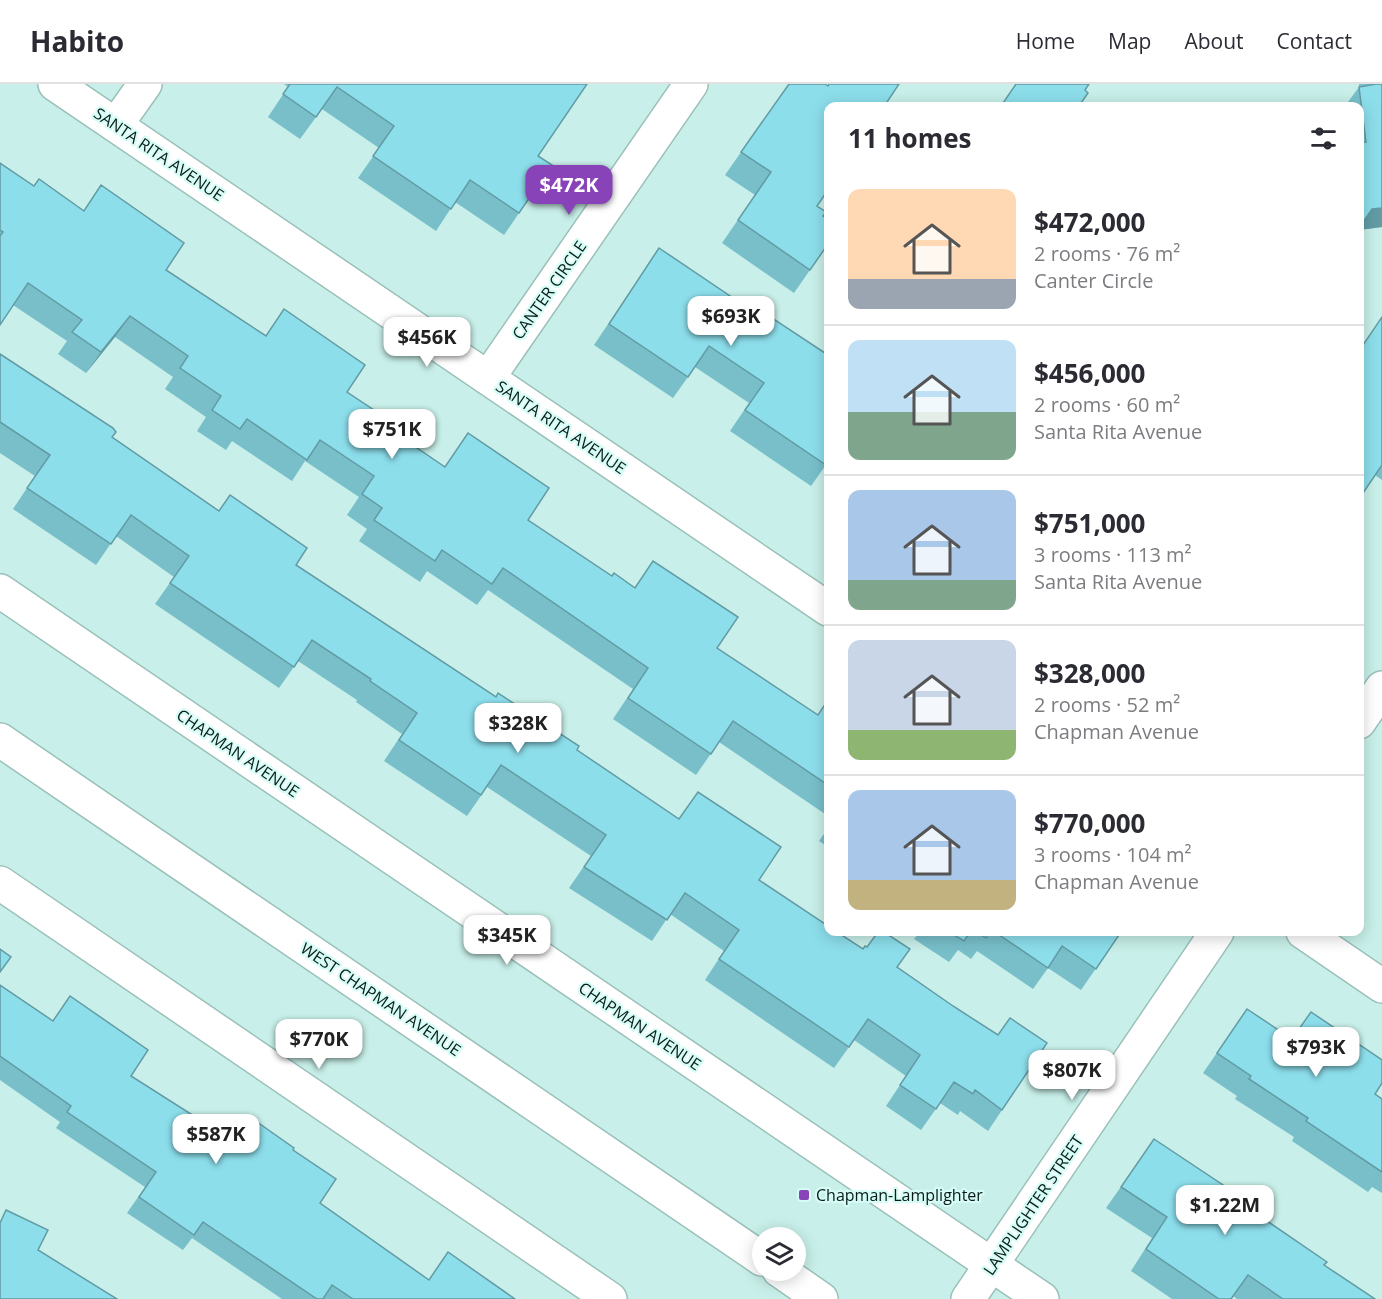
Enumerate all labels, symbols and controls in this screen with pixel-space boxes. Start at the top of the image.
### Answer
text: Habito [30,22,124,60]
text: Home [1016,27,1075,55]
text: Map [1108,27,1151,55]
text: About [1184,27,1244,55]
text: Contact [1277,27,1352,55]
street label: SANTA RITA AVENUE [90,102,228,206]
text: 11 homes [848,120,972,156]
icon: filters [1307,122,1340,155]
pin: $472K [527,165,611,216]
text: $472K [539,171,599,198]
text: $472,000 [1034,204,1145,240]
icon: home [896,213,968,285]
street label: CANTER CIRCLE [507,236,591,344]
text: 2 rooms · 76 m² [1034,240,1180,267]
text: Canter Circle [1034,267,1153,294]
pin: $693K [689,296,773,347]
text: $693K [701,302,761,329]
pin: $456K [385,317,469,368]
text: $456K [397,323,457,350]
text: $456,000 [1034,355,1145,391]
icon: home [896,364,968,436]
street label: SANTA RITA AVENUE [492,375,630,479]
text: 2 rooms · 60 m² [1034,391,1180,418]
pin: $751K [350,409,434,460]
text: $751K [362,415,422,442]
text: Santa Rita Avenue [1034,418,1202,445]
text: $751,000 [1034,505,1145,541]
icon: home [896,514,968,586]
text: 3 rooms · 113 m² [1034,541,1192,568]
text: Santa Rita Avenue [1034,568,1202,595]
text: $328,000 [1034,655,1145,691]
icon: home [896,664,968,736]
text: 2 rooms · 52 m² [1034,691,1180,718]
pin: $328K [476,703,560,754]
street label: CHAPMAN AVENUE [172,704,304,802]
text: $328K [488,709,548,736]
text: Chapman Avenue [1034,718,1199,745]
text: $770,000 [1034,805,1145,841]
icon: home [896,814,968,886]
text: 3 rooms · 104 m² [1034,841,1192,868]
text: Chapman Avenue [1034,868,1199,895]
pin: $345K [465,915,549,966]
text: $345K [477,921,537,948]
street label: WEST CHAPMAN AVENUE [297,937,465,1061]
street label: CHAPMAN AVENUE [574,977,706,1075]
pin: $770K [277,1019,361,1070]
text: $770K [289,1025,349,1052]
pin: $793K [1274,1027,1358,1078]
text: $793K [1286,1033,1346,1060]
pin: $807K [1030,1050,1114,1101]
text: $807K [1042,1056,1102,1083]
pin: $587K [174,1114,258,1165]
text: $587K [186,1120,246,1147]
street label: LAMPLIGHTER STREET [978,1130,1088,1279]
place label: Chapman-Lamplighter [816,1184,983,1206]
pin: $1.22M [1176,1185,1274,1236]
marker: Chapman-Lamplighter [797,1188,811,1202]
text: $1.22M [1190,1191,1260,1218]
map controls [752,1227,806,1281]
button: layers [752,1227,806,1281]

